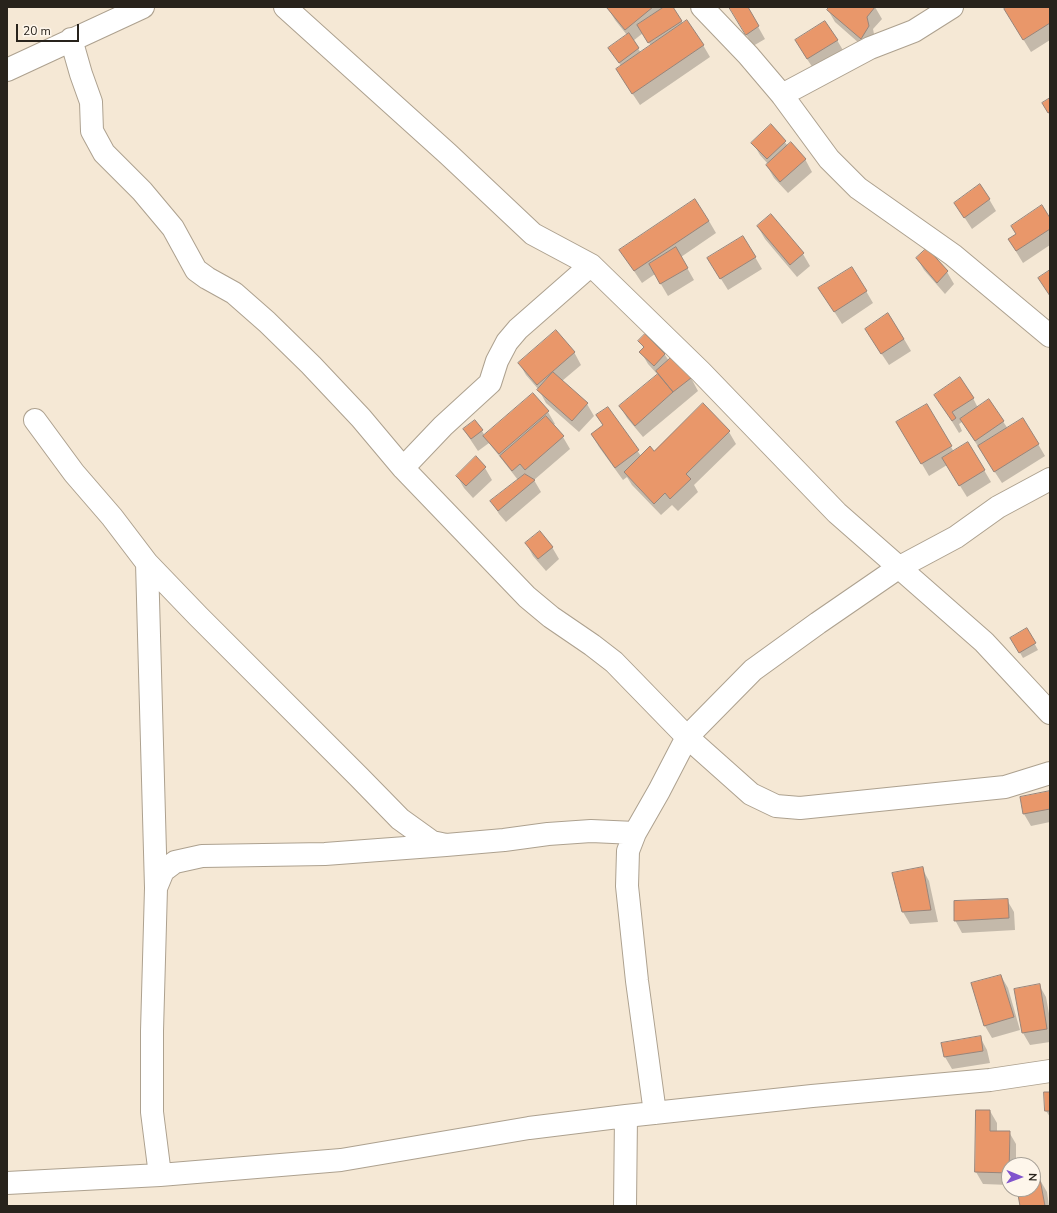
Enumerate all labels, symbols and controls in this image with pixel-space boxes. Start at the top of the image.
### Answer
scale bar [18,16,81,42]
text: 20 m [23,23,51,39]
north arrow [1001,1157,1041,1197]
text: N [1025,1173,1040,1181]

